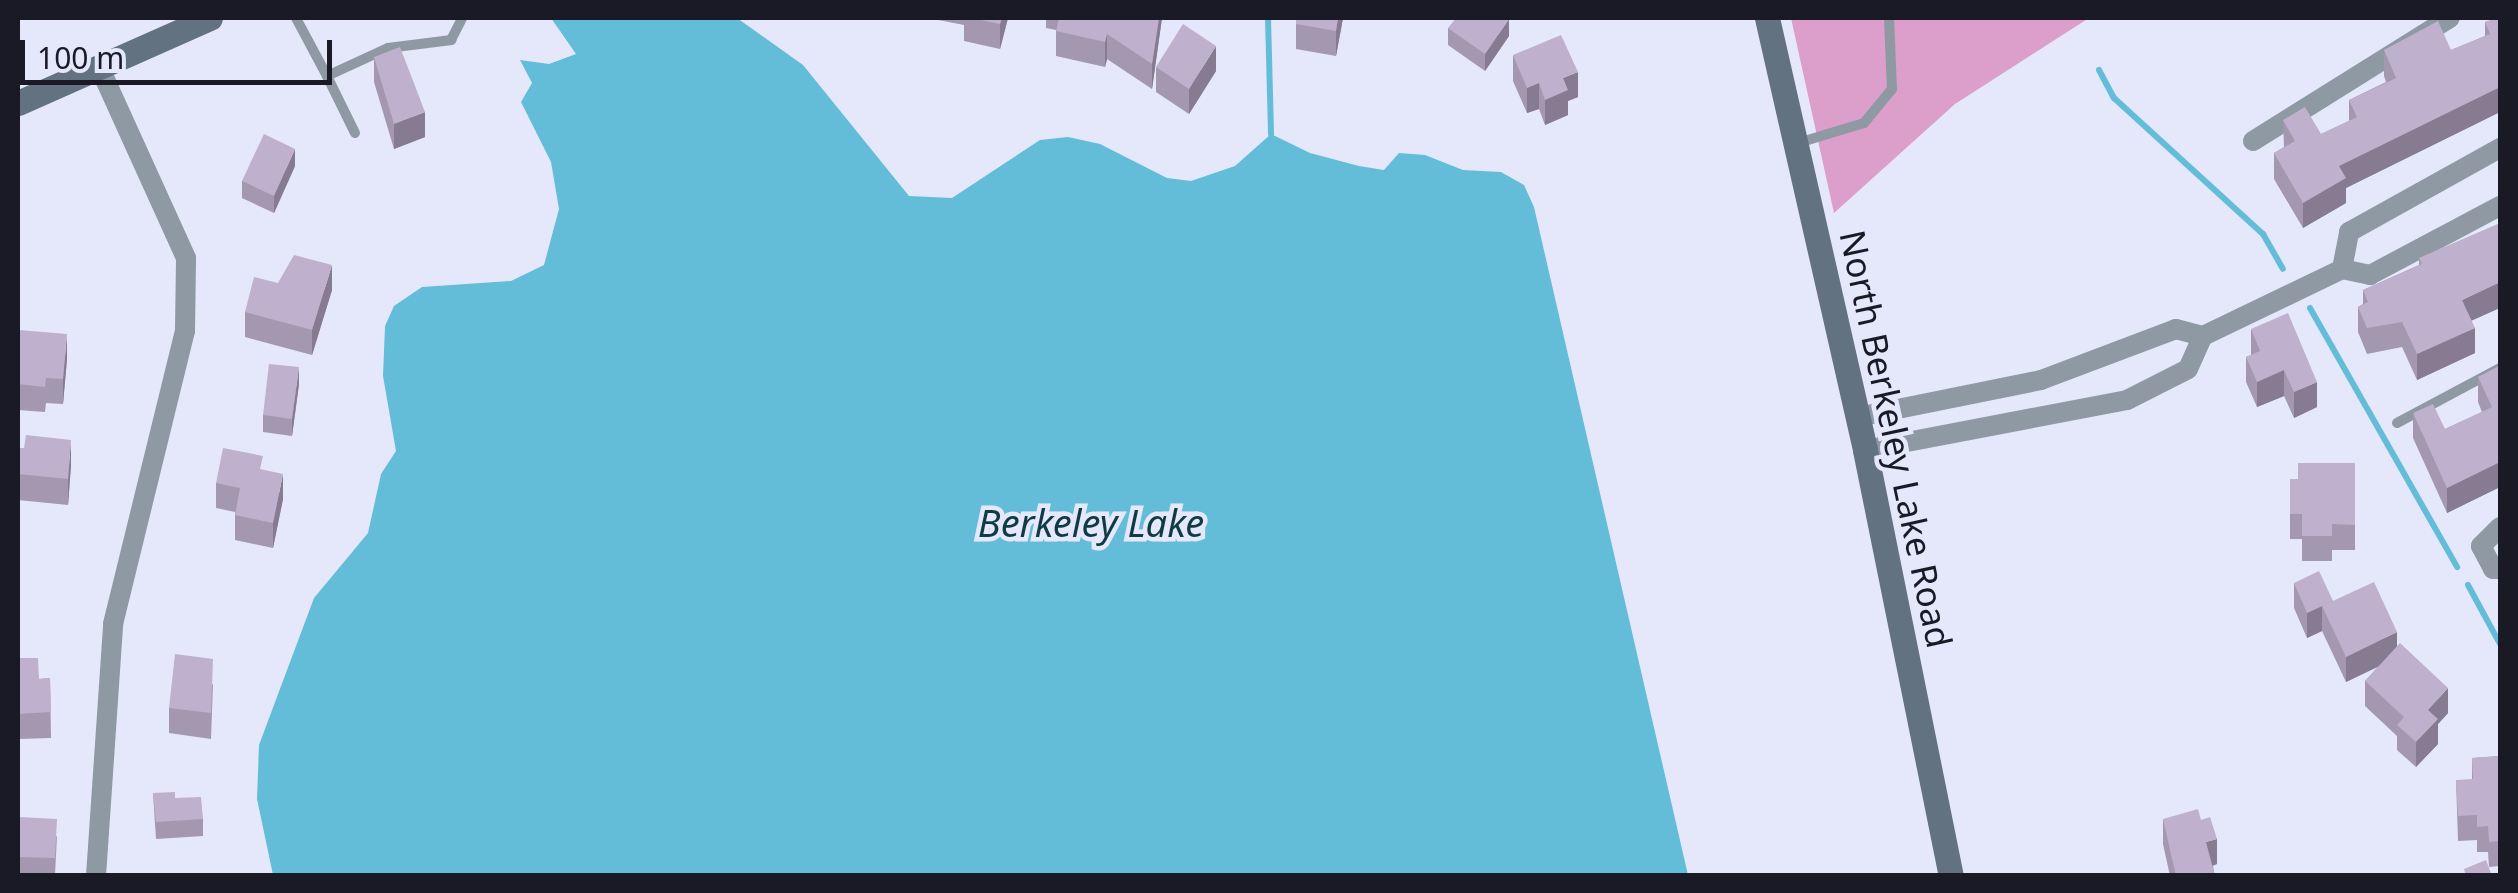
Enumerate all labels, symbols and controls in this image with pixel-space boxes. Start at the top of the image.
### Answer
scale bar [25,20,338,82]
text: 100 m [37,37,124,78]
street label: North Berkeley Lake Road [1831,226,1961,652]
water label: Berkeley Lake [978,500,1204,546]

